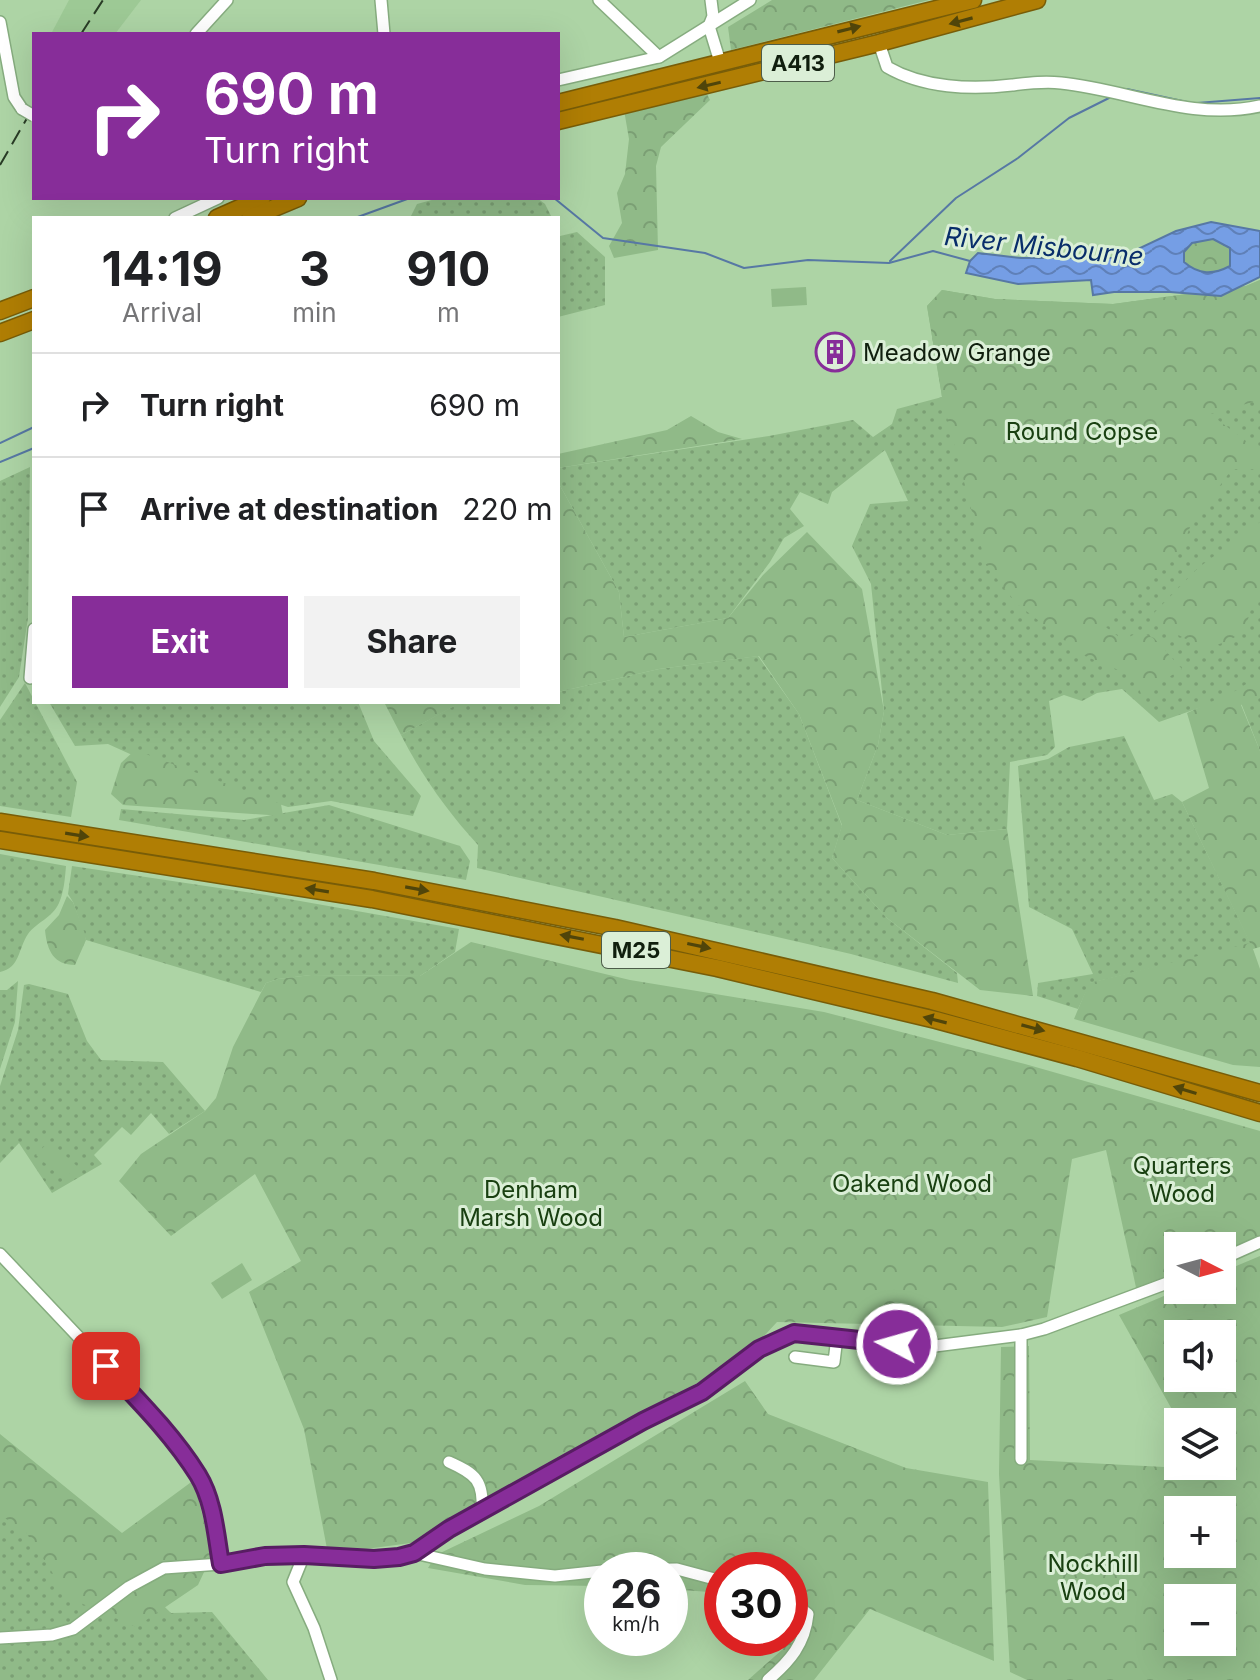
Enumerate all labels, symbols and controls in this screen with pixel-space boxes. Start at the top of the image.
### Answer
one-way arrow [949,15,974,27]
one-way arrow [837,23,862,35]
road number: A413 [762,45,834,81]
text: 690 m [204,60,379,128]
icon: right [72,64,176,168]
one-way arrow [697,79,722,91]
text: Turn right [204,128,369,172]
water label: River Misbourne [943,220,1145,272]
text: 14:19 [102,239,223,298]
text: 3 [299,239,330,298]
text: 910 [406,239,490,298]
text: Arrival [122,297,202,328]
text: min [292,297,337,328]
text: m [437,297,460,328]
building icon: Meadow Grange [814,331,856,373]
place label: Meadow Grange [863,338,1051,367]
icon: right [72,383,116,427]
text: Turn right [140,387,284,423]
text: 690 m [429,387,520,423]
park label: Round Copse [1006,417,1158,446]
icon: arrive [72,487,116,531]
text: Arrive at destination [140,491,438,527]
text: 220 m [462,491,553,527]
button: Exit [72,596,288,688]
button: Share [304,596,520,688]
one-way arrow [65,829,90,842]
one-way arrow [304,883,329,896]
one-way arrow [404,883,429,895]
one-way arrow [560,931,585,943]
road number: M25 [602,932,670,968]
one-way arrow [687,940,712,953]
one-way arrow [922,1014,947,1026]
one-way arrow [1020,1022,1045,1034]
one-way arrow [1173,1083,1197,1096]
park label: Quarters Wood [1133,1151,1231,1208]
park label: Oakend Wood [832,1169,992,1198]
park label: Denham Marsh Wood [459,1175,603,1232]
north arrow [1164,1232,1236,1304]
map controls [1164,1232,1236,1656]
position arrow [855,1302,939,1386]
button: sound [1164,1320,1236,1392]
pin [72,1332,140,1400]
icon: arrive [84,1344,128,1388]
button: layers [1164,1408,1236,1480]
button: + [1164,1496,1236,1568]
park label: Nockhill Wood [1048,1549,1138,1606]
speed limit sign: 30 [704,1552,808,1656]
text: 26 [610,1569,662,1618]
button: − [1164,1584,1236,1656]
text: km/h [612,1612,660,1636]

